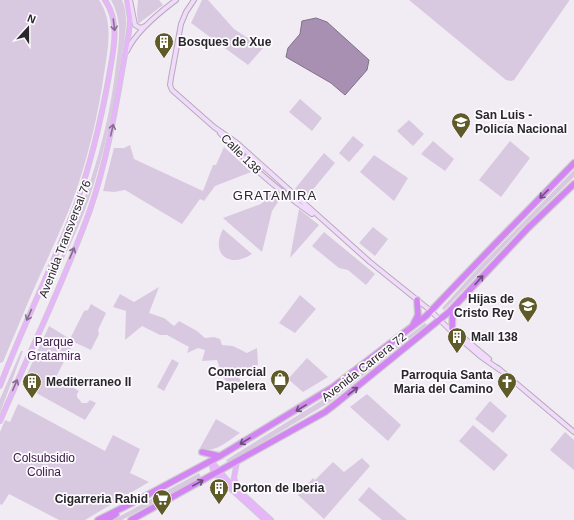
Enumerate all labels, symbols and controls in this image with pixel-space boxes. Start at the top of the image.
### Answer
north arrow [8,8,48,48]
text: N [26,12,37,26]
one-way arrow [110,18,118,31]
building icon: Bosques de Xue [153,31,175,59]
place label: Bosques de Xue [178,35,272,49]
place label: San Luis - Policía Nacional [475,108,567,136]
school or university icon: San Luis - Policía Nacional [450,111,472,139]
one-way arrow [108,123,116,136]
street label: Calle 138 [218,131,264,177]
street label: Avenida Transversal 76 [36,178,94,300]
district label: GRATAMIRA [233,188,317,203]
one-way arrow [539,189,549,199]
one-way arrow [69,248,77,260]
one-way arrow [475,274,484,285]
place label: Hijas de Cristo Rey [454,292,514,320]
school or university icon: Hijas de Cristo Rey [517,295,539,323]
one-way arrow [25,308,32,320]
building icon: Mall 138 [446,326,468,354]
street label: Avenida Carrera 72 [319,329,409,404]
place label: Mall 138 [471,330,518,344]
park label: Parque Gratamira [27,335,81,363]
place label: Comercial Papelera [208,365,266,393]
shop icon: Comercial Papelera [269,368,291,396]
place label: Parroquia Santa Maria del Camino [394,368,493,396]
building icon: Mediterraneo II [21,371,43,399]
church icon: Parroquia Santa Maria del Camino [496,371,518,399]
place label: Mediterraneo II [46,375,131,389]
one-way arrow [12,380,19,392]
one-way arrow [347,386,358,395]
one-way arrow [295,404,307,412]
one-way arrow [239,438,251,446]
park label: Colsubsidio Colina [13,451,75,479]
building icon: Porton de Iberia [208,477,230,505]
one-way arrow [192,479,204,486]
place label: Porton de Iberia [233,481,325,495]
supermarket icon: Cigarreria Rahid [151,488,173,516]
place label: Cigarreria Rahid [55,492,148,506]

